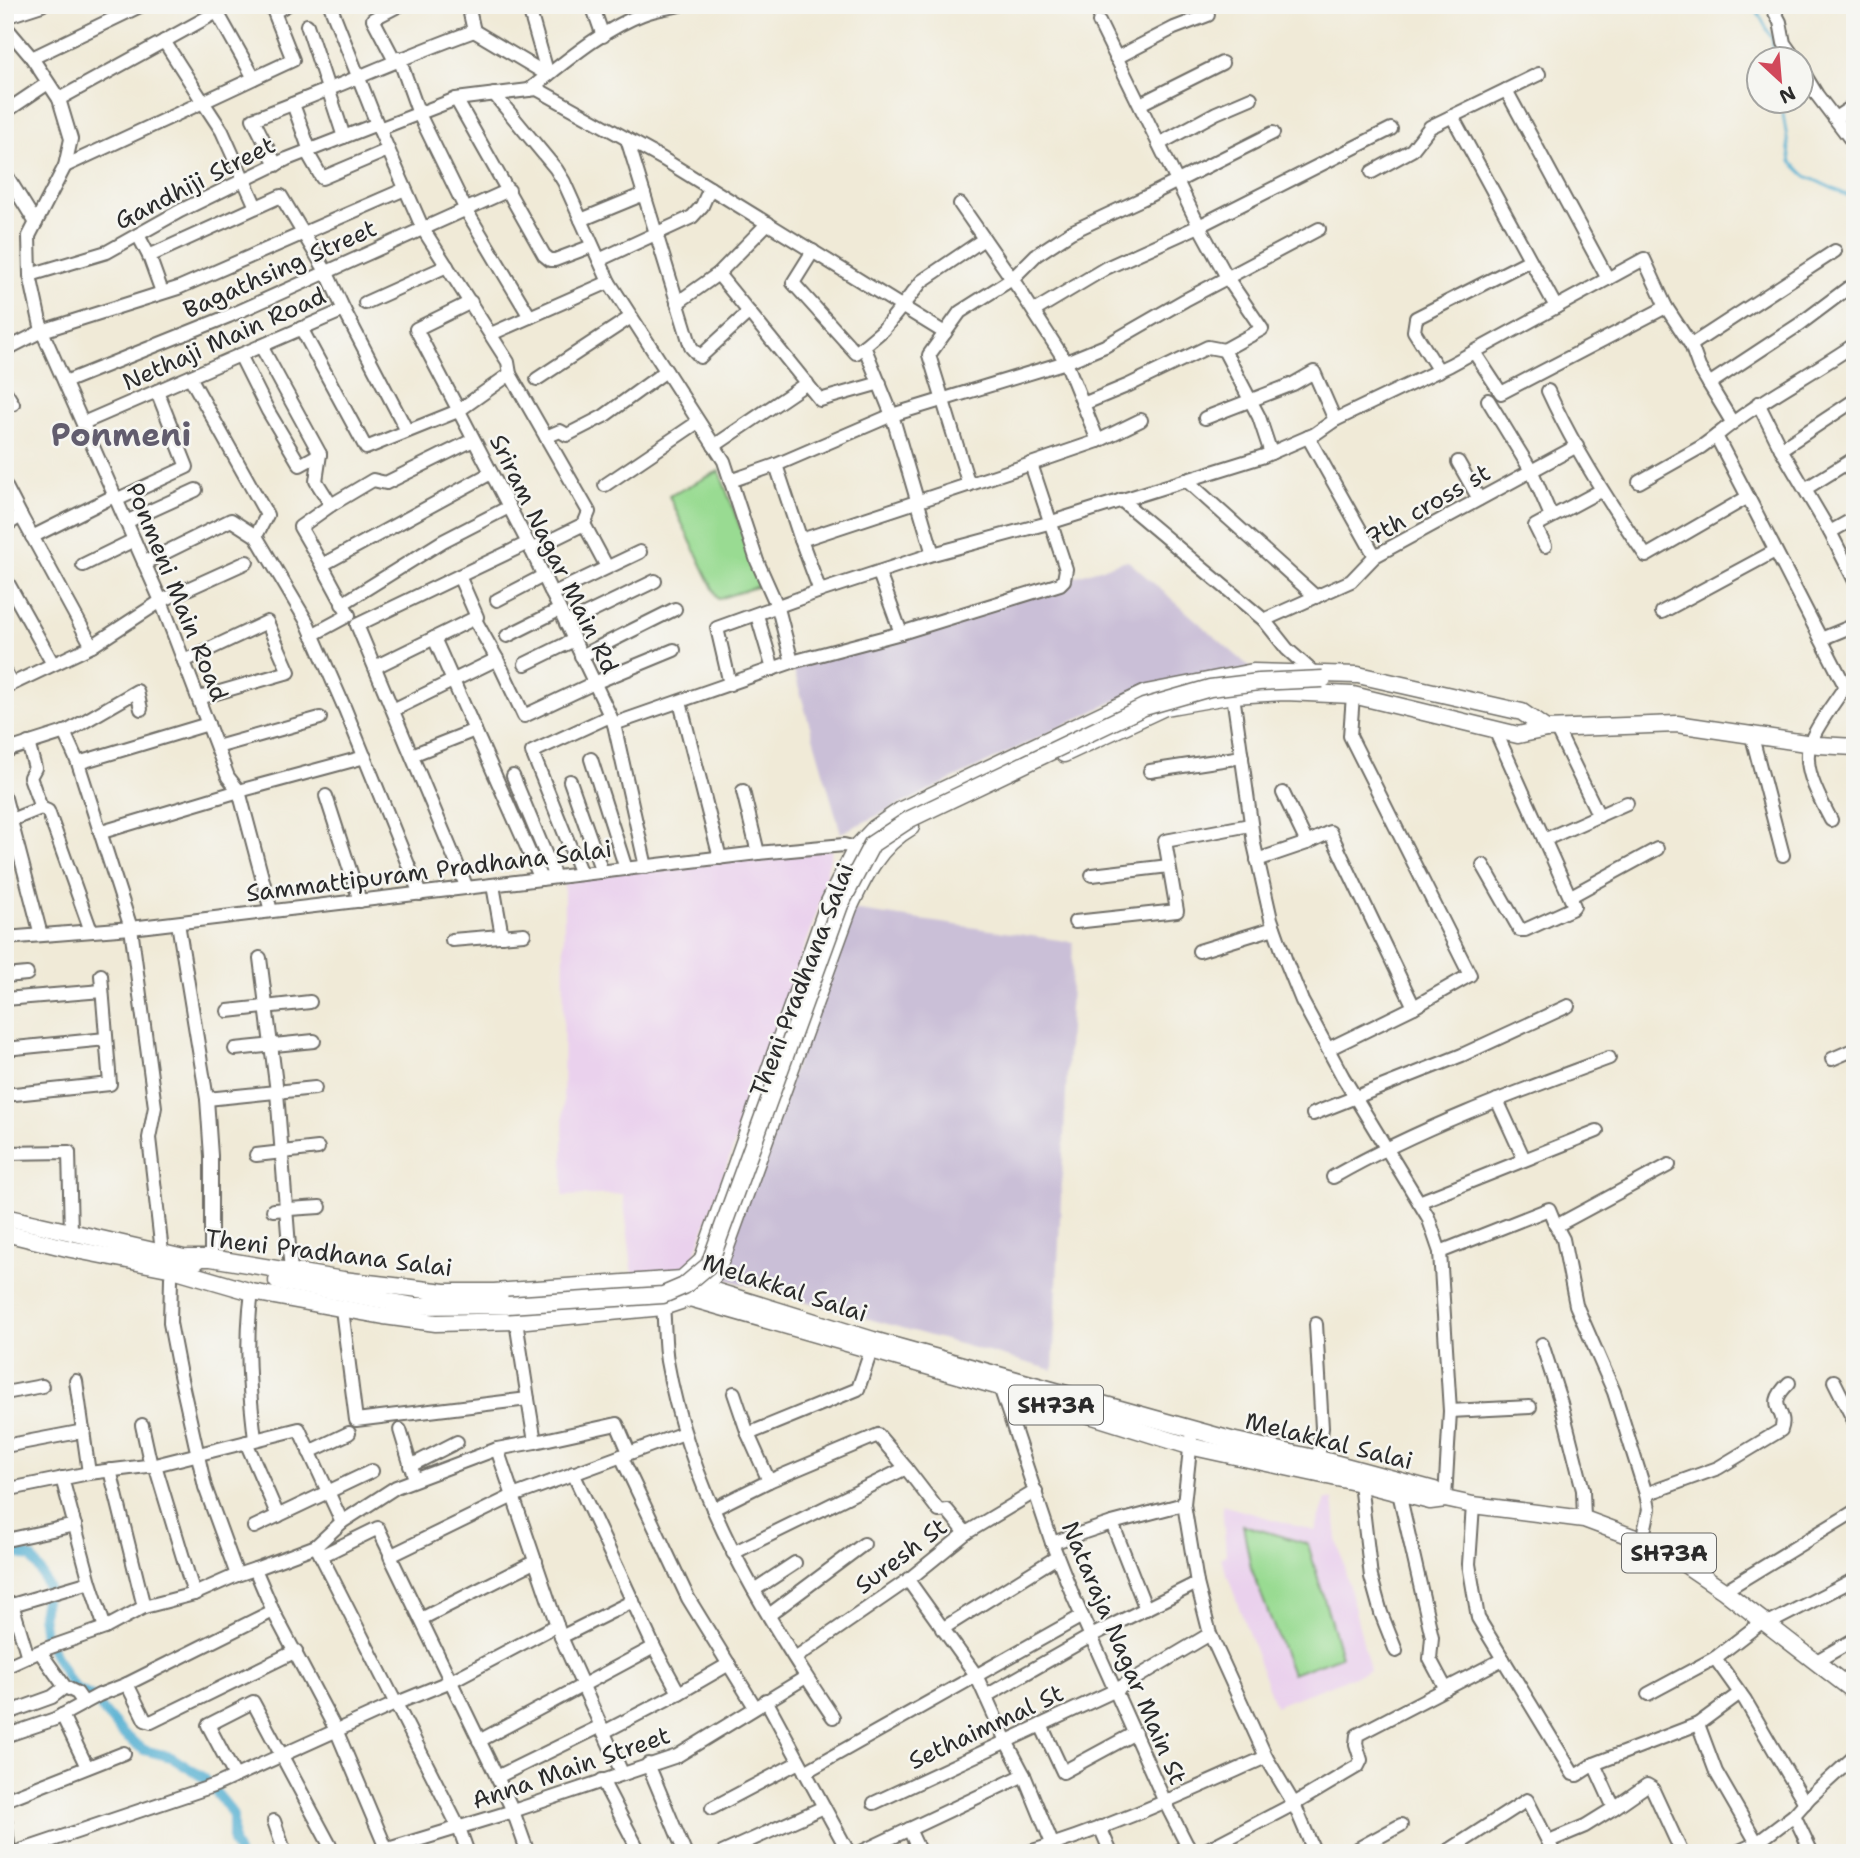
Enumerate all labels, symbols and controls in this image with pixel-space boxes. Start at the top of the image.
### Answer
north arrow [1744,46,1814,116]
text: N [1775,80,1799,109]
street label: Gandhiji Street [109,129,281,237]
street label: Bagathsing Street [178,212,382,326]
street label: Nethaji Main Road [117,280,331,398]
district label: Ponmeni [51,413,191,456]
street label: Sriram Nagar Main Rd [482,429,626,679]
street label: 7th cross st [1360,456,1496,554]
street label: Ponmeni Main Road [118,478,236,706]
street label: Sammattipuram Pradhana Salai [244,833,614,909]
street label: Theni Pradhana Salai [743,858,861,1102]
street label: Theni Pradhana Salai [204,1222,454,1284]
street label: Melakkal Salai [698,1246,872,1330]
road number: SH73A [1009,1386,1103,1424]
street label: Melakkal Salai [1242,1405,1416,1477]
street label: Suresh St [848,1511,954,1601]
street label: Nataraja Nagar Main St [1054,1516,1194,1790]
road number: SH73A [1622,1534,1716,1572]
street label: Sethaimmal St [903,1677,1069,1777]
street label: Anna Main Street [468,1719,674,1817]

